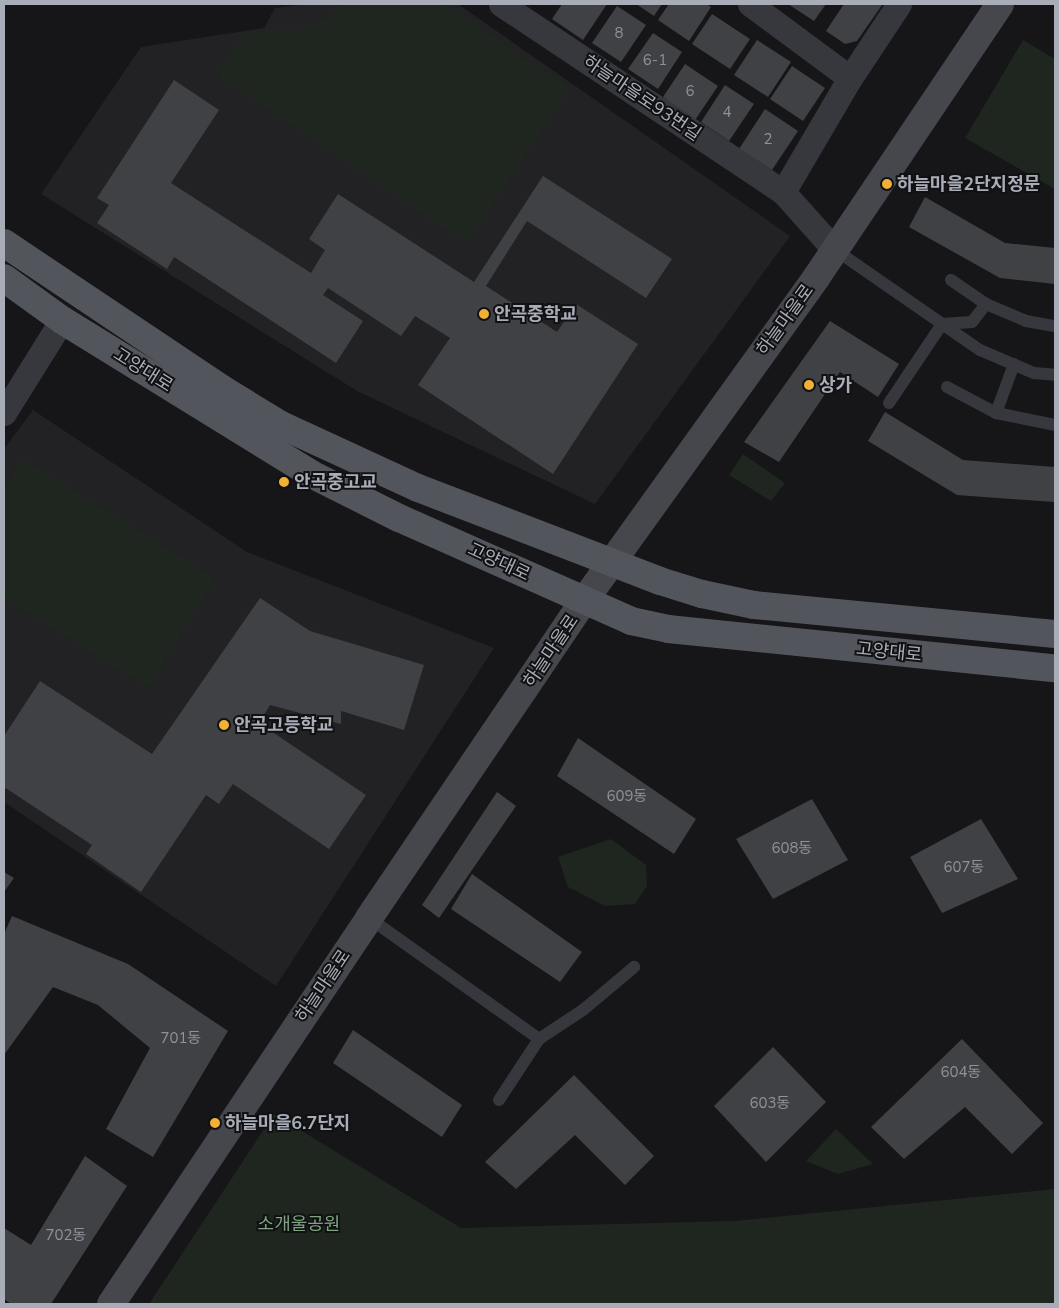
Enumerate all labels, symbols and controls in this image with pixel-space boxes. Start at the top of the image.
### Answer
house number: 8 [615,25,623,43]
street label: 하늘마을로93번길 [579,51,705,145]
house number: 6-1 [643,52,667,70]
house number: 6 [686,83,694,101]
house number: 4 [723,104,731,122]
house number: 2 [764,131,772,149]
place label: 하늘마을2단지정문 [897,173,1040,195]
marker: 하늘마을2단지정문 [881,178,893,190]
street label: 하늘마을로 [752,280,818,360]
place label: 안곡중학교 [494,303,577,325]
marker: 안곡중학교 [478,308,490,320]
street label: 고양대로 [109,343,177,397]
place label: 상가 [819,374,852,396]
marker: 상가 [803,379,815,391]
place label: 안곡중고교 [294,471,377,493]
marker: 안곡중고교 [278,476,290,488]
street label: 고양대로 [464,538,534,586]
street label: 하늘마을로 [519,611,583,691]
street label: 고양대로 [855,638,923,666]
place label: 안곡고등학교 [234,714,333,736]
marker: 안곡고등학교 [218,719,230,731]
house number: 609동 [607,788,647,806]
house number: 608동 [772,840,812,858]
house number: 607동 [944,859,984,877]
street label: 하늘마을로 [291,946,355,1026]
house number: 701동 [161,1030,201,1048]
house number: 604동 [941,1064,981,1082]
house number: 603동 [750,1095,790,1113]
place label: 하늘마을6.7단지 [225,1112,350,1134]
marker: 하늘마을6.7단지 [209,1117,221,1129]
park label: 소개울공원 [258,1213,340,1235]
house number: 702동 [46,1227,86,1245]

